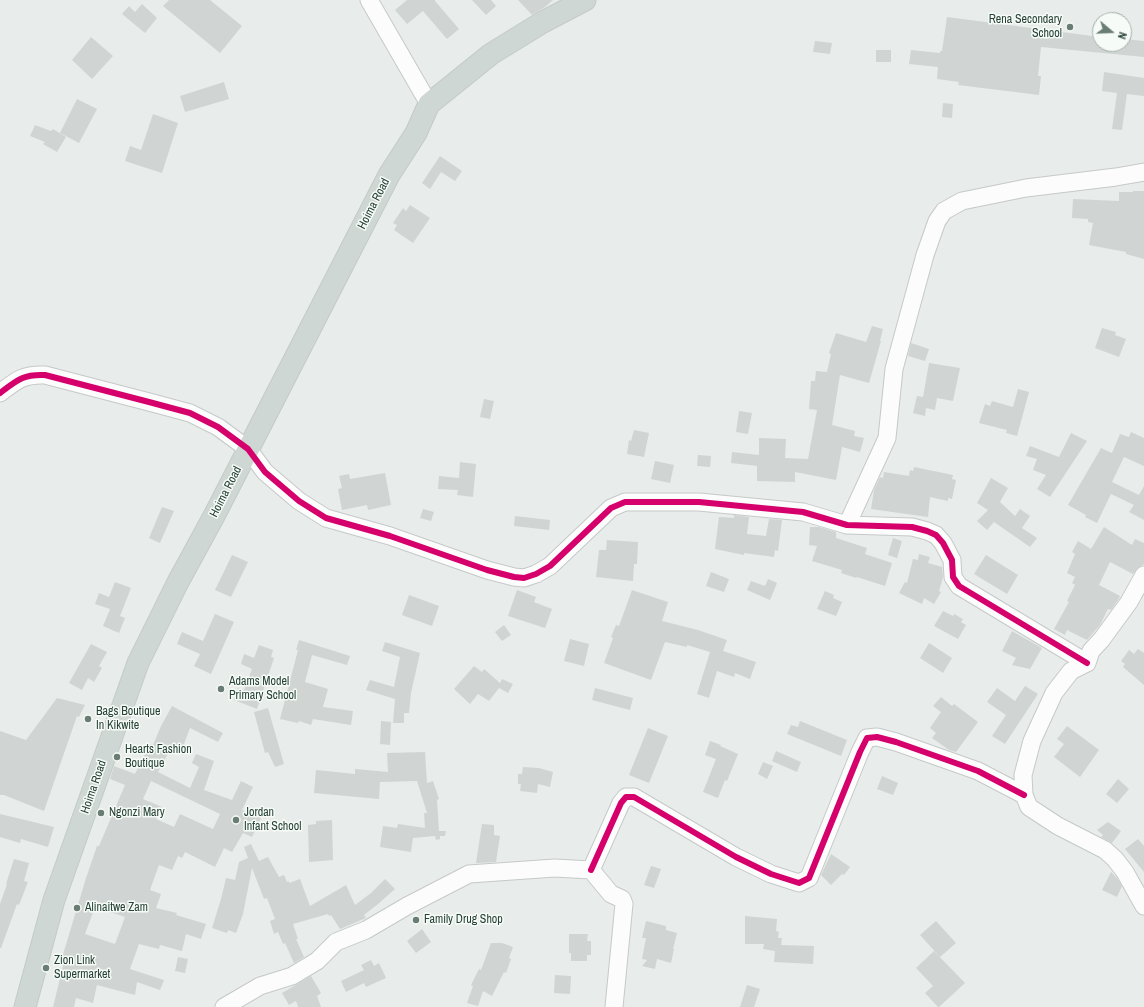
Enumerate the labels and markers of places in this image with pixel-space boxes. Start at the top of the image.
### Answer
place label: Rena Secondary School [989,13,1062,41]
marker: Rena Secondary School [1065,22,1075,32]
place label: Adams Model Primary School [229,675,296,703]
marker: Adams Model Primary School [216,684,226,694]
place label: Bags Boutique In Kikwite [96,705,161,733]
marker: Bags Boutique In Kikwite [83,714,93,724]
place label: Hearts Fashion Boutique [125,743,192,771]
marker: Hearts Fashion Boutique [112,752,122,762]
place label: Ngonzi Mary [109,806,165,820]
place label: Jordan Infant School [244,806,301,834]
marker: Ngonzi Mary [96,808,106,818]
marker: Jordan Infant School [231,815,241,825]
place label: Alinaitwe Zam [85,901,148,915]
marker: Alinaitwe Zam [72,903,82,913]
place label: Family Drug Shop [424,913,503,927]
marker: Family Drug Shop [411,915,421,925]
place label: Zion Link Supermarket [54,954,110,982]
marker: Zion Link Supermarket [41,963,51,973]

